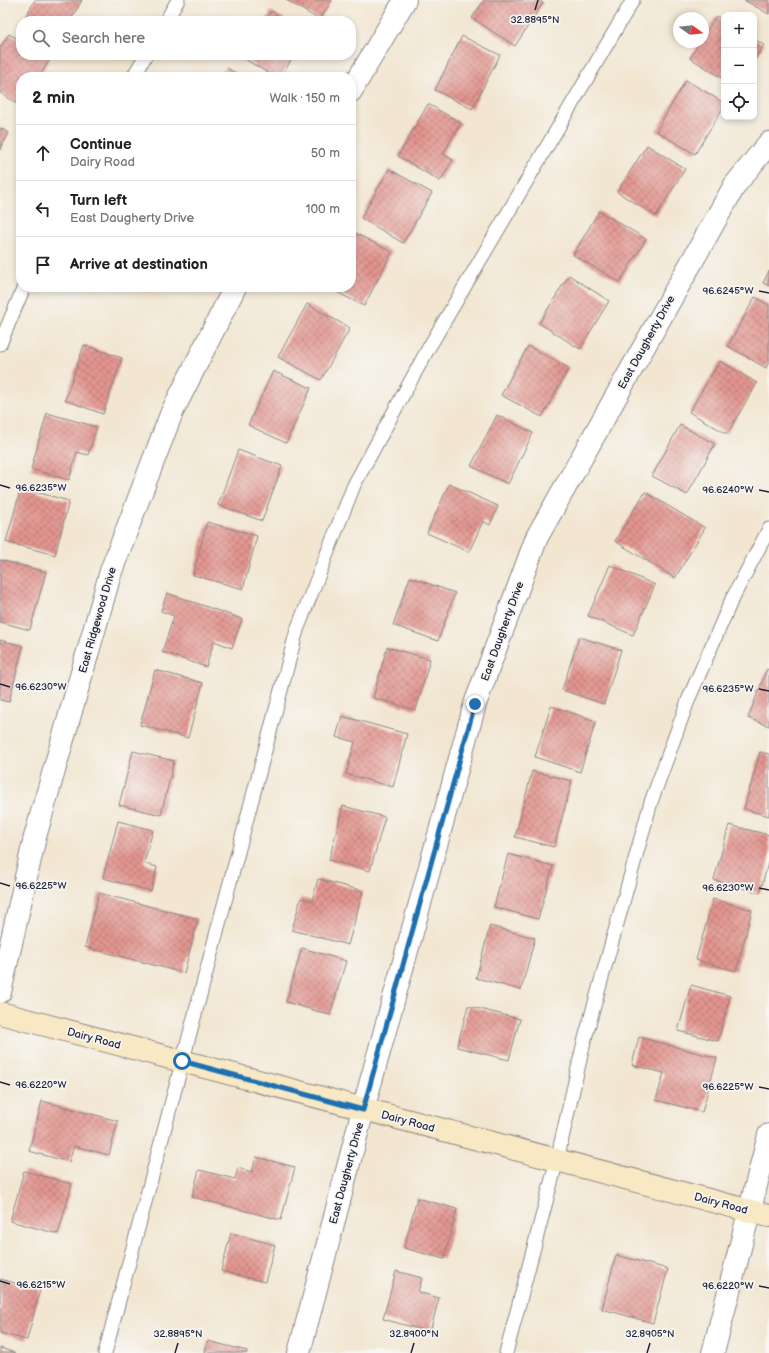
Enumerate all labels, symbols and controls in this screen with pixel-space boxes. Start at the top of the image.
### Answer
north arrow [673,12,709,48]
map controls [721,12,757,120]
button: + [721,12,757,48]
text: 32.8895°N [510,14,560,26]
search box [16,16,356,60]
icon: search [30,27,52,49]
text: Search here [62,29,145,48]
button: − [721,48,757,84]
button: locate [721,84,757,120]
text: 2 min [32,88,75,108]
text: Walk · 150 m [269,90,340,106]
text: Continue [70,135,132,154]
icon: ahead [32,142,54,164]
text: 50 m [311,145,340,161]
text: Dairy Road [70,154,135,170]
text: Turn left [70,191,127,210]
icon: left [32,198,54,220]
text: 100 m [305,201,340,217]
text: East Daugherty Drive [70,210,194,226]
icon: arrive [32,254,54,276]
text: Arrive at destination [70,255,208,274]
text: 96.6245°W [702,285,754,297]
street label: East Daugherty Drive [615,293,678,391]
text: 96.6235°W [15,482,67,494]
text: 96.6240°W [702,484,754,496]
street label: East Ridgewood Drive [76,565,119,675]
street label: East Daugherty Drive [478,579,527,683]
text: 96.6230°W [15,681,67,693]
text: 96.6235°W [702,683,754,695]
route end [466,695,484,713]
text: 96.6225°W [15,880,67,892]
text: 96.6230°W [702,882,754,894]
street label: Dairy Road [66,1025,122,1052]
route start [173,1052,191,1070]
text: 96.6220°W [15,1079,67,1091]
text: 96.6225°W [702,1081,754,1093]
street label: Dairy Road [380,1108,436,1135]
street label: East Daugherty Drive [327,1120,366,1226]
street label: Dairy Road [693,1190,749,1217]
text: 96.6215°W [17,1279,65,1291]
text: 96.6220°W [702,1280,754,1292]
text: 32.8895°N [153,1328,203,1340]
text: 32.8900°N [389,1328,439,1340]
text: 32.8905°N [625,1328,675,1340]

